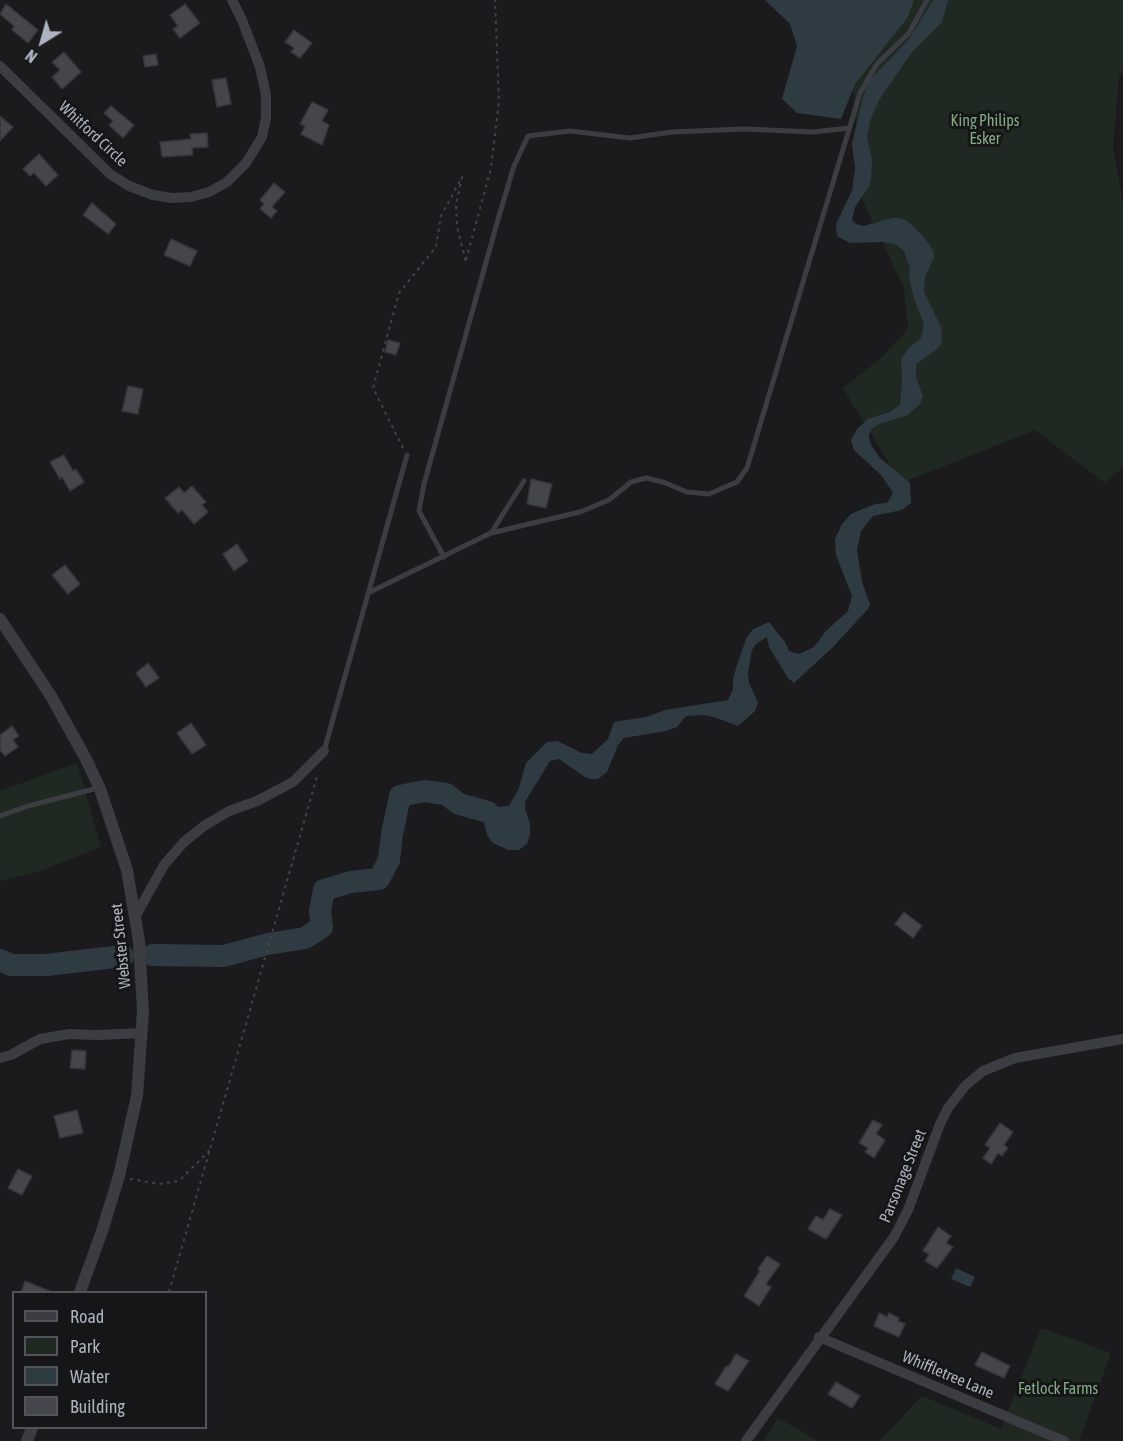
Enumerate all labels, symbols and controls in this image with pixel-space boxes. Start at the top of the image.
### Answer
north arrow [12,12,72,72]
text: N [22,46,40,66]
street label: Whitford Circle [55,97,131,171]
park label: King Philips Esker [951,111,1019,149]
street label: Webster Street [107,903,135,989]
street label: Parsonage Street [876,1126,930,1226]
legend [12,1291,207,1429]
text: Road [70,1306,104,1327]
text: Park [70,1336,100,1357]
street label: Whiffletree Lane [899,1347,997,1403]
text: Water [70,1366,109,1387]
park label: Fetlock Farms [1018,1379,1098,1399]
text: Building [70,1396,125,1417]

